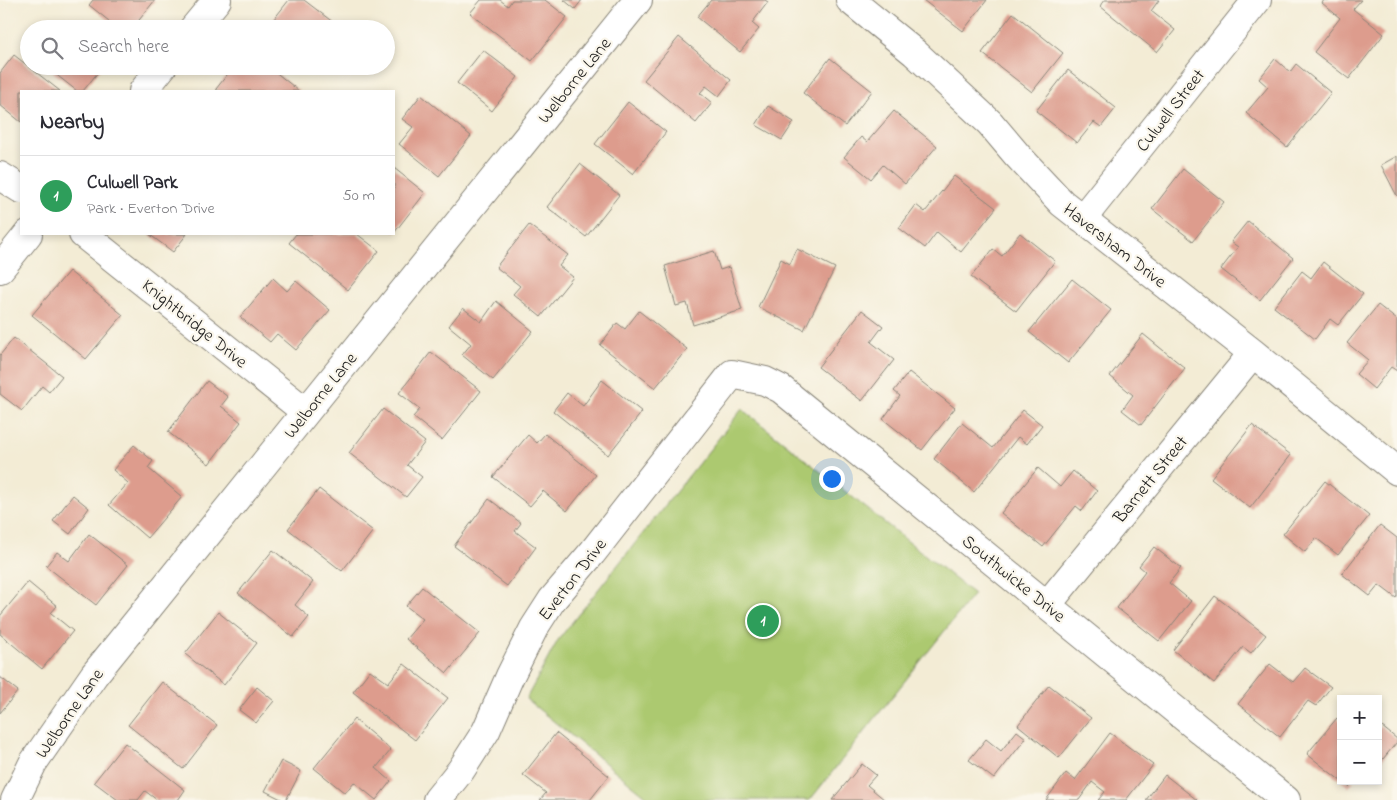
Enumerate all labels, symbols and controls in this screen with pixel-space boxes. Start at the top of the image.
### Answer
search box [20,20,395,75]
street label: Welborne Lane [533,32,619,130]
icon: search [38,34,66,62]
text: Search here [78,34,169,61]
street label: Culwell Street [1131,64,1212,158]
text: Nearby [40,108,104,138]
text: Culwell Park [87,170,178,197]
text: 1 [53,184,59,208]
text: 50 m [343,184,375,208]
text: Park · Everton Drive [87,197,215,221]
street label: Haversham Drive [1057,198,1172,296]
street label: Knightbridge Drive [135,274,253,377]
street label: Welborne Lane [279,347,365,445]
street label: Barnett Street [1107,431,1195,531]
your location [819,466,845,492]
street label: Southwicke Drive [955,530,1071,630]
street label: Everton Drive [533,533,615,627]
pin: 1 [747,602,779,640]
street label: Welborne Lane [30,663,112,764]
map controls [1337,695,1382,785]
button: + [1337,695,1382,740]
button: − [1337,740,1382,785]

